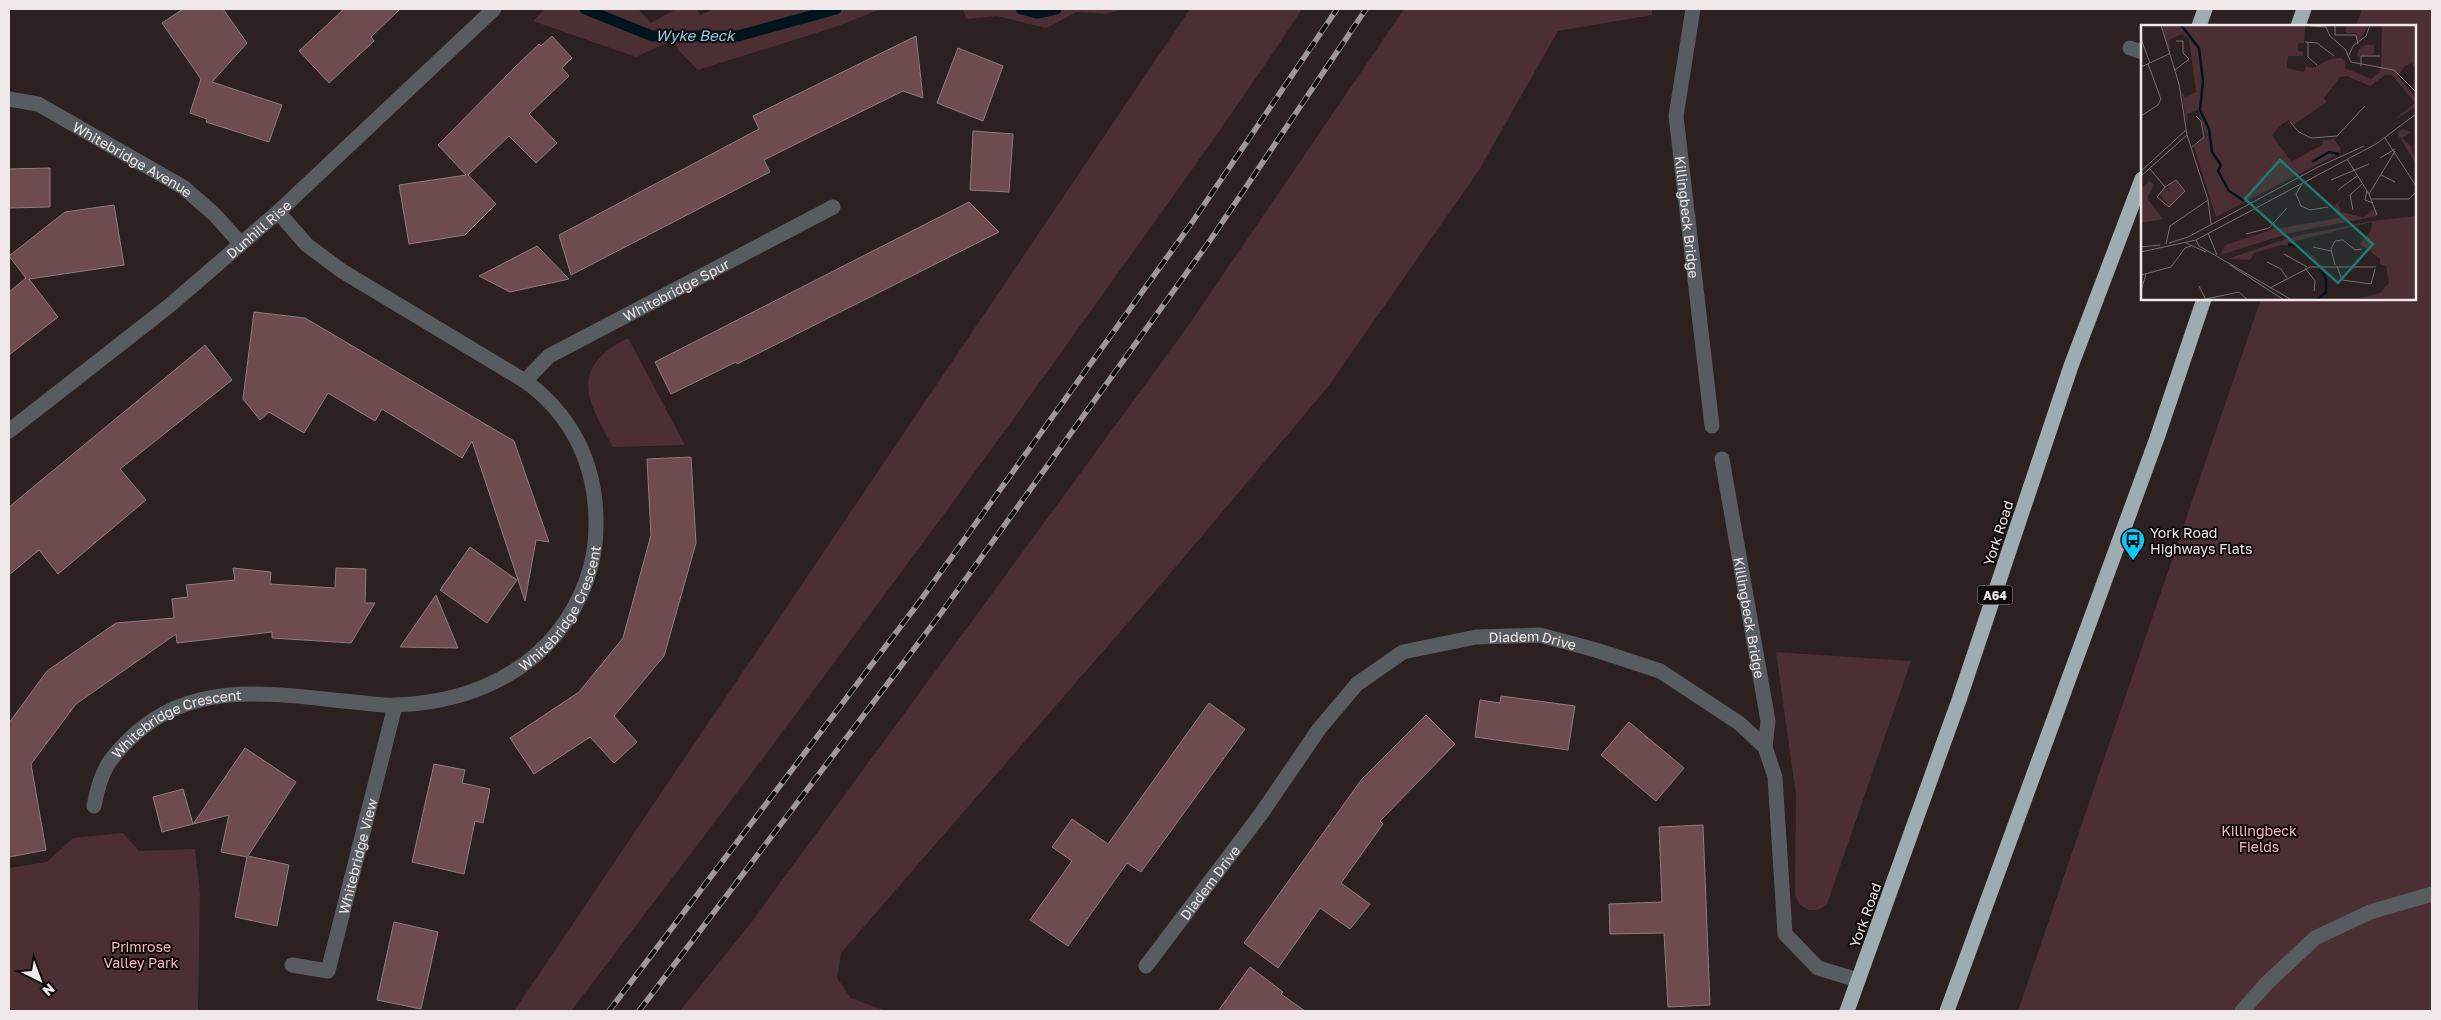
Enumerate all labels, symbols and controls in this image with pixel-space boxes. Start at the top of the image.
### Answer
inset map [2141,25,2416,300]
water label: Wyke Beck [656,26,736,45]
street label: Whitebridge Avenue [70,117,196,200]
street label: Killingbeck Bridge [1672,155,1703,279]
street label: Dunhill Rise [222,196,294,262]
street label: Whitebridge Spur [620,254,733,324]
street label: York Road [1979,498,2017,568]
place label: York Road Highways Flats [2150,524,2253,557]
bus stop icon: York Road Highways Flats [2120,527,2146,561]
street label: Whitebridge Crescent [515,544,603,674]
street label: Killingbeck Bridge [1731,555,1769,680]
road number: A64 [1978,586,2012,604]
street label: Diadem Drive [1488,627,1578,653]
street label: Whitebridge Crescent [107,686,242,761]
street label: Whitebridge View [334,796,380,916]
park label: Killingbeck Fields [2221,822,2297,855]
street label: Diadem Drive [1176,842,1243,923]
street label: York Road [1845,880,1885,950]
park label: Primrose Valley Park [104,938,178,971]
north arrow [15,955,65,1005]
text: N [39,980,59,1000]

